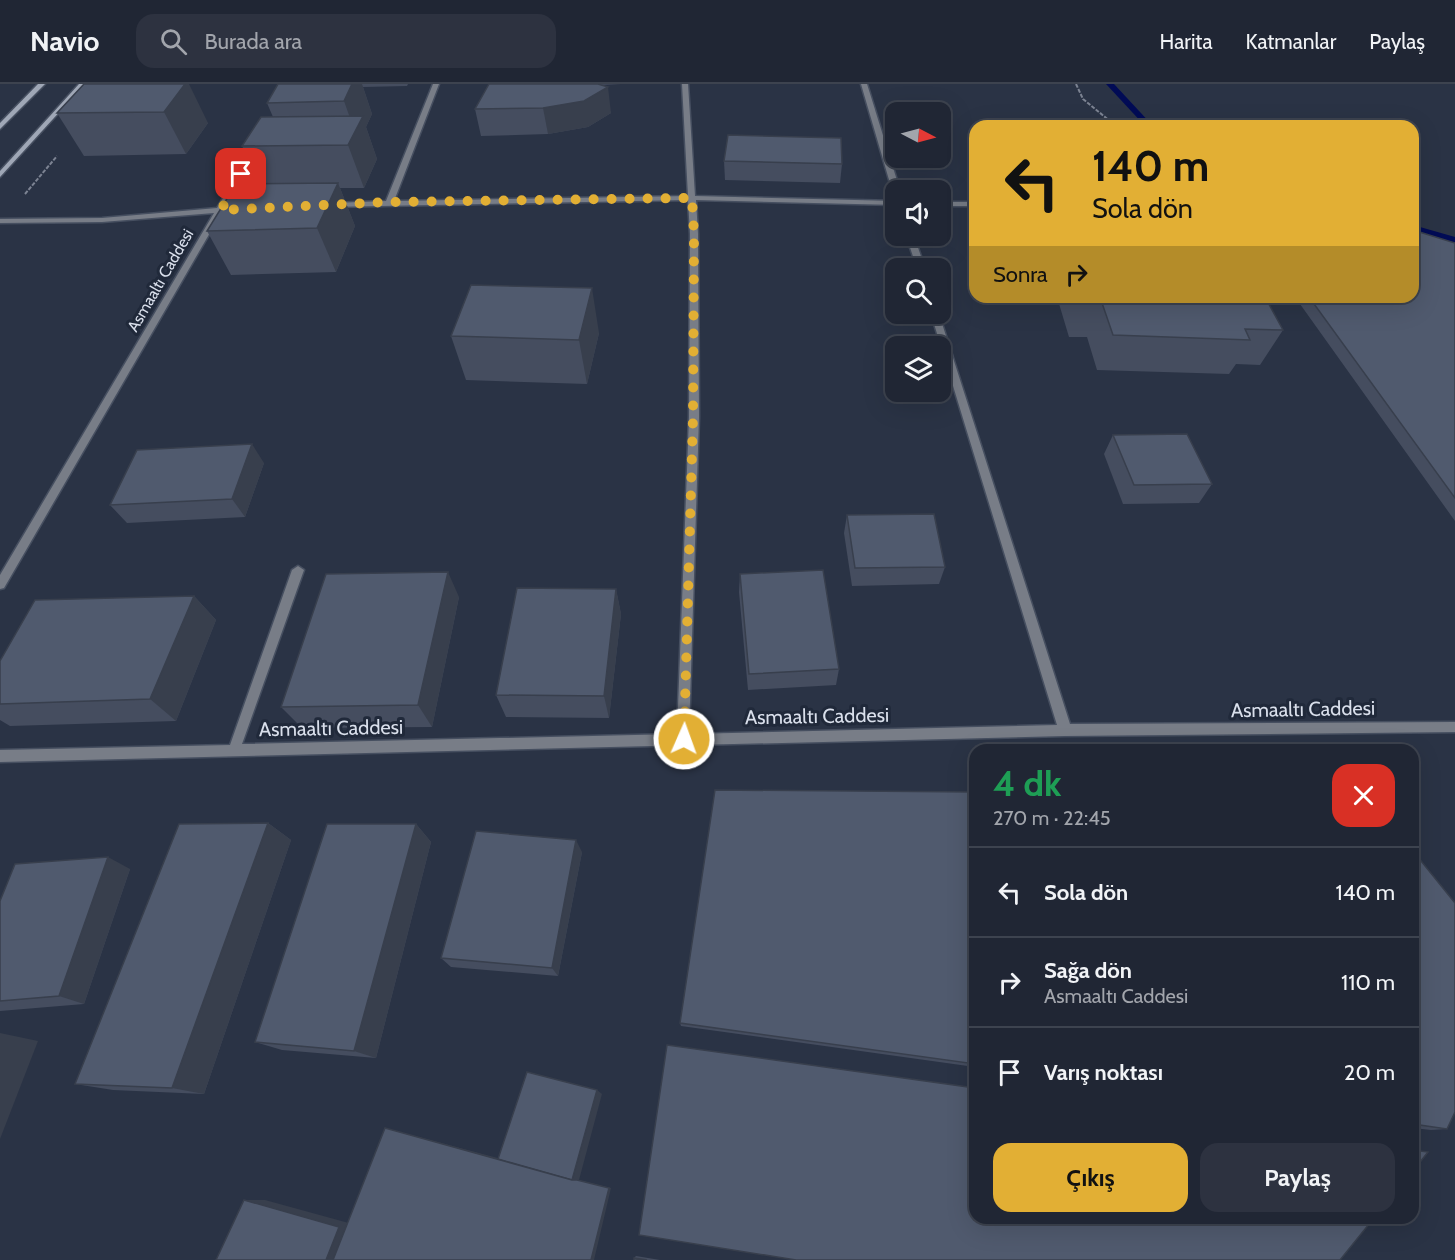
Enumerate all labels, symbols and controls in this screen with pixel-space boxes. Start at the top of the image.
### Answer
search box [136,14,556,68]
text: Navio [30,24,100,58]
icon: search [157,25,190,58]
text: Burada ara [205,28,302,55]
text: Harita [1160,29,1213,54]
text: Katmanlar [1246,29,1336,54]
text: Paylaş [1369,29,1425,54]
north arrow [885,102,951,168]
map controls [885,102,951,402]
text: 140 m [1092,140,1209,192]
icon: left [993,144,1071,222]
pin [215,148,266,199]
icon: arrive [224,157,257,190]
button: sound [885,180,951,246]
text: Sola dön [1092,192,1193,225]
street label: Asmaaltı Caddesi [123,226,198,335]
button: search [885,258,951,324]
icon: right [1060,258,1093,291]
text: Sonra [993,261,1048,288]
button: layers [885,336,951,402]
street label: Asmaaltı Caddesi [1231,696,1375,722]
street label: Asmaaltı Caddesi [745,703,889,729]
position arrow [652,707,716,771]
street label: Asmaaltı Caddesi [259,715,403,741]
text: 4 dk [993,761,1061,805]
button: close [1332,764,1395,827]
text: 270 m · 22:45 [993,806,1111,830]
icon: left [993,876,1026,909]
text: Sola dön [1044,879,1128,906]
text: 140 m [1336,879,1395,906]
text: Sağa dön [1044,957,1132,984]
icon: right [993,966,1026,999]
text: 110 m [1341,969,1395,996]
text: Asmaaltı Caddesi [1044,984,1188,1008]
icon: arrive [993,1056,1026,1089]
text: Varış noktası [1044,1059,1163,1086]
text: 20 m [1344,1059,1395,1086]
button: Çıkış [993,1143,1188,1212]
button: Paylaş [1200,1143,1395,1212]

